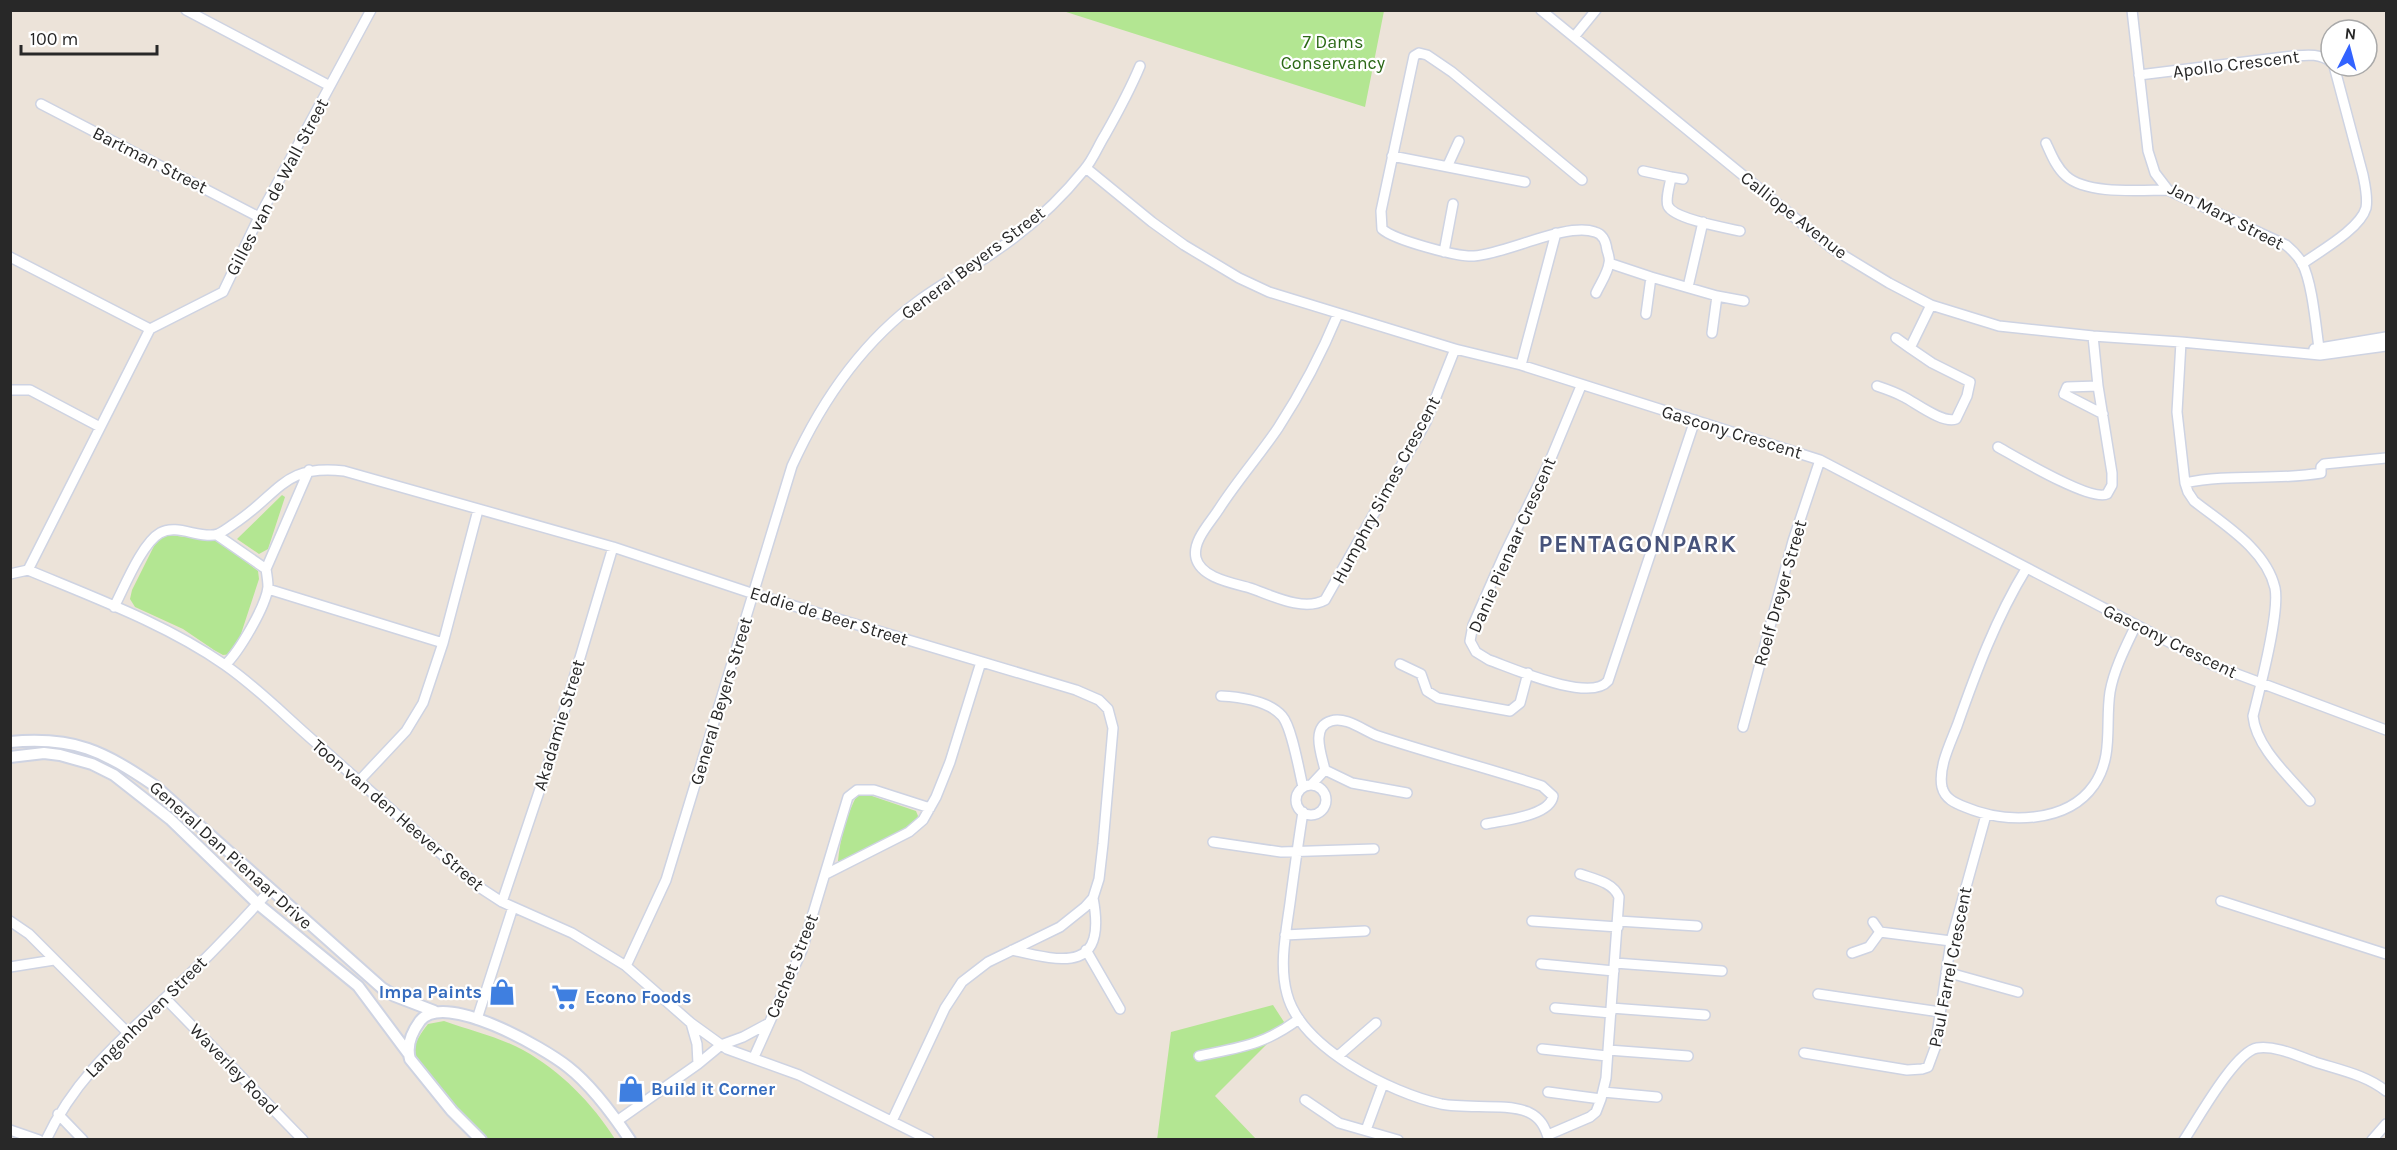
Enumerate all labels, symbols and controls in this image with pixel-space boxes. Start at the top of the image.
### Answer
scale bar [21,18,158,56]
north arrow [2319,18,2379,78]
text: N [2344,24,2357,44]
text: 100 m [30,28,78,50]
park label: 7 Dams Conservancy [1281,31,1386,74]
street label: Apollo Crescent [2171,45,2301,83]
street label: Gilles van de Wall Street [221,94,333,279]
street label: Bartman Street [89,122,211,198]
street label: Calliope Avenue [1736,166,1852,264]
street label: Jan Marx Street [2164,177,2288,255]
street label: General Beyers Street [897,202,1049,324]
street label: Humphry Simes Crescent [1327,392,1445,587]
street label: Gascony Crescent [1659,400,1805,464]
street label: Danie Pienaar Crescent [1463,454,1561,636]
street label: Roelf Dreyer Street [1749,517,1811,669]
district label: PENTAGONPARK [1539,530,1737,558]
street label: Eddie de Beer Street [747,581,911,651]
street label: Gascony Crescent [2100,599,2241,683]
street label: General Beyers Street [685,614,757,788]
street label: Akadamie Street [529,656,589,793]
street label: Toon van den Heever Street [308,734,489,896]
street label: General Dan Pienaar Drive [145,776,317,934]
street label: Paul Farrel Crescent [1924,885,1976,1049]
street label: Cachet Street [761,910,823,1021]
street label: Langenhoven Street [81,951,212,1082]
shop icon: Impa Paints [487,977,517,1007]
place label: Impa Paints [379,981,482,1003]
supermarket icon: Econo Foods [550,982,580,1012]
place label: Econo Foods [585,986,691,1008]
street label: Waverley Road [185,1019,283,1119]
shop icon: Build it Corner [616,1074,646,1104]
place label: Build it Corner [651,1078,775,1100]

